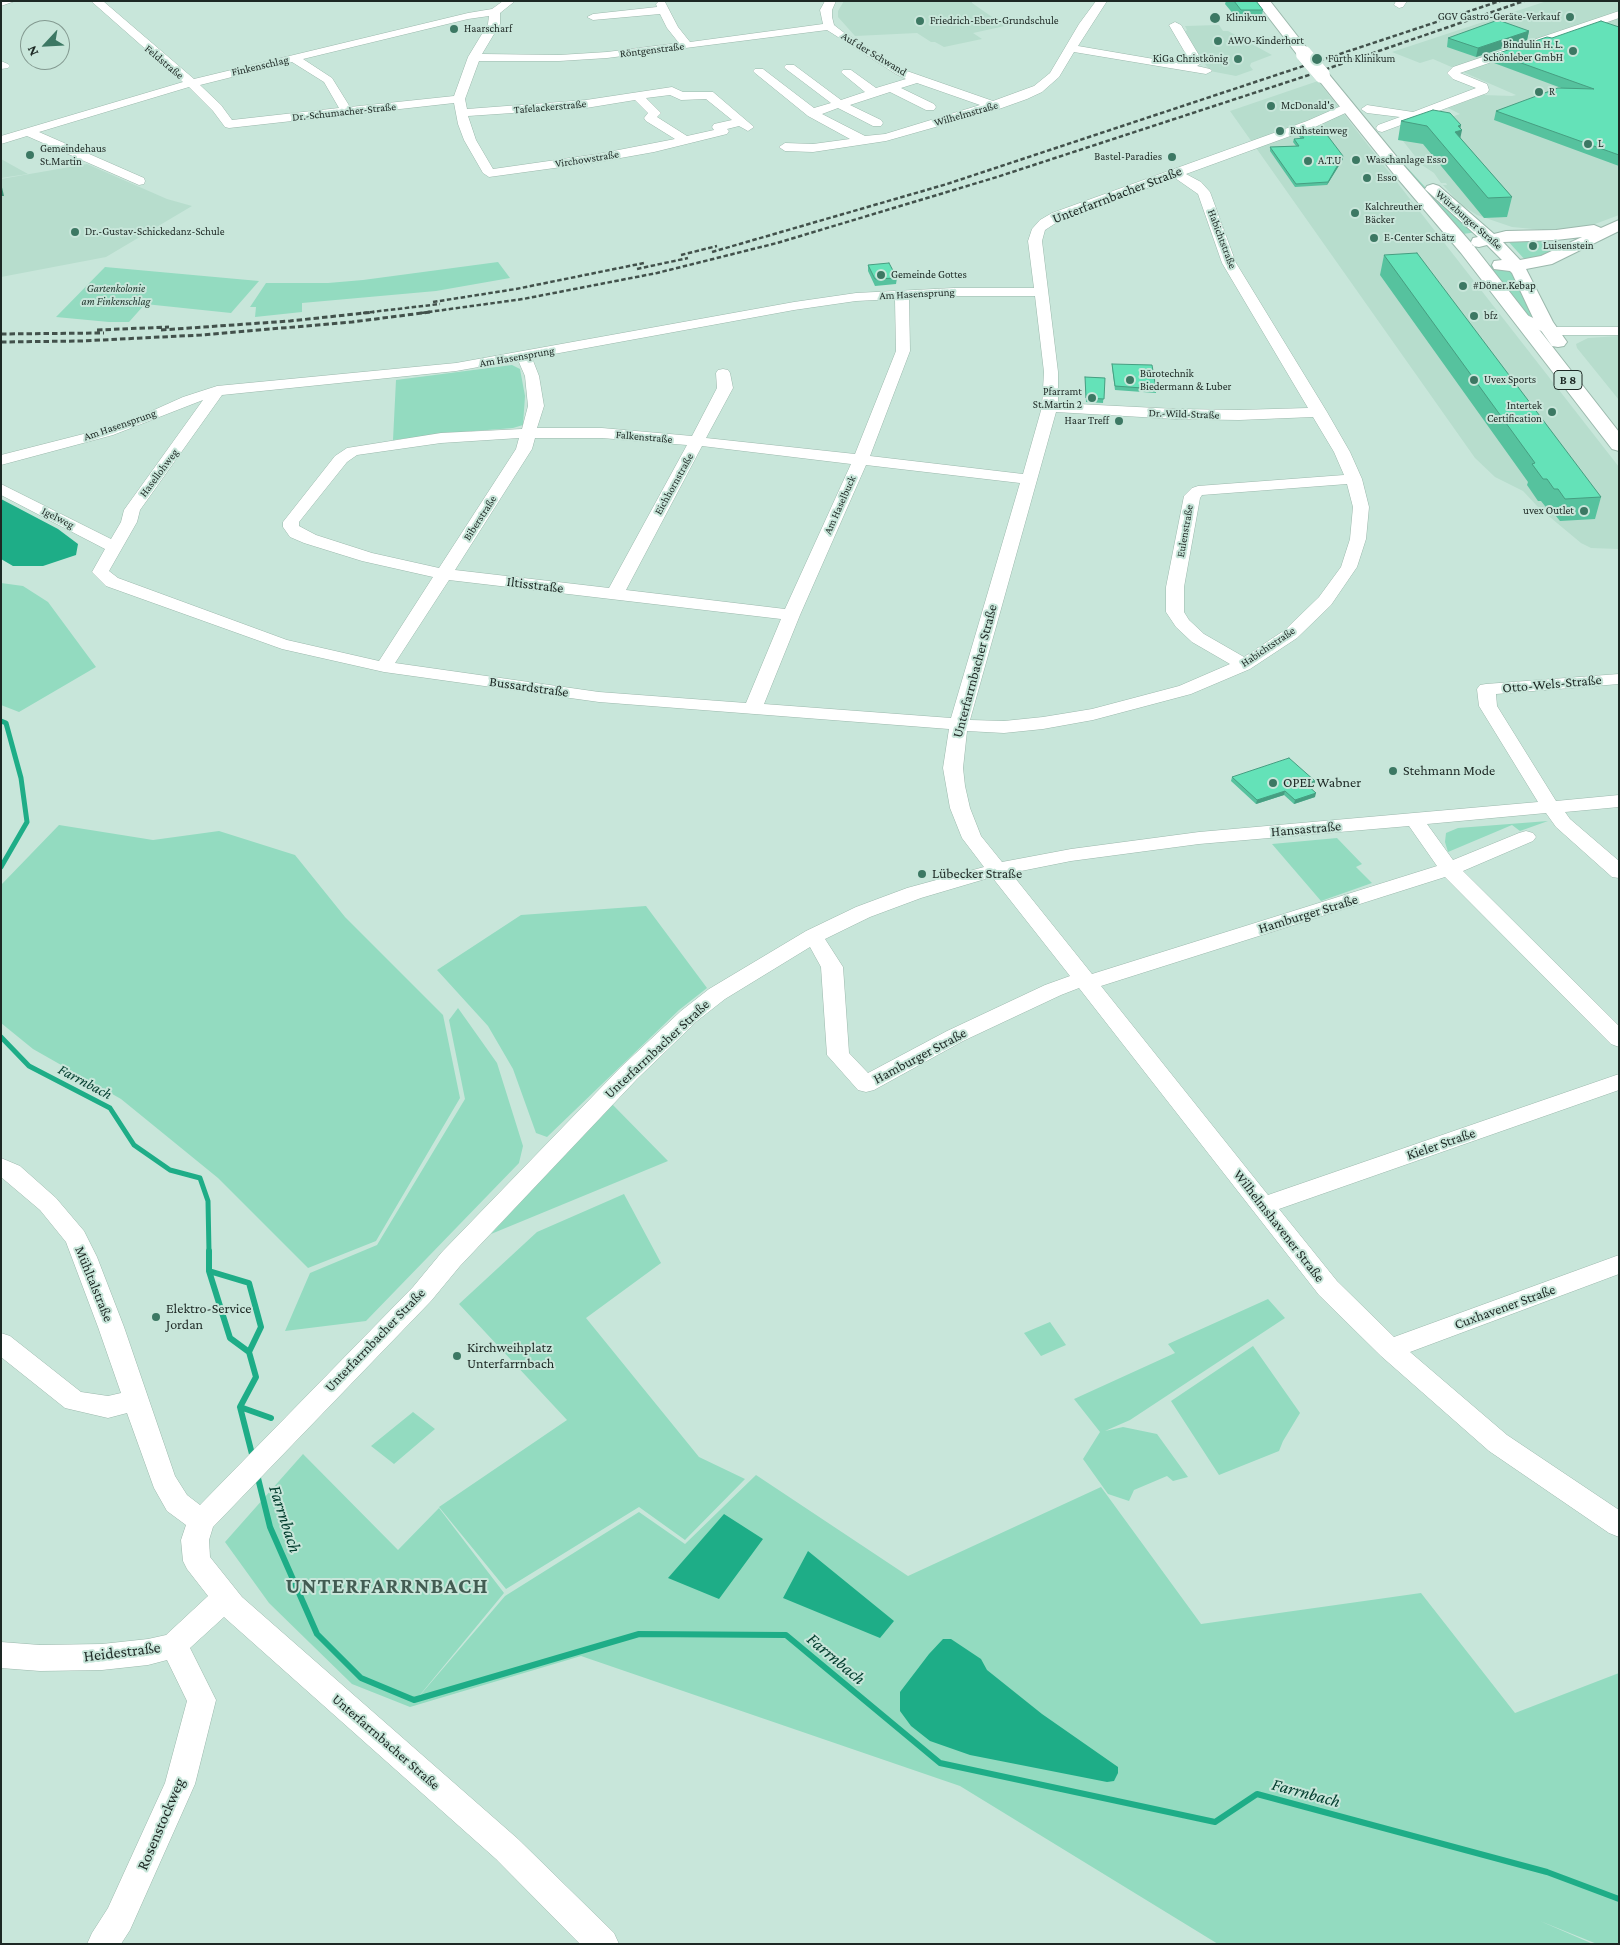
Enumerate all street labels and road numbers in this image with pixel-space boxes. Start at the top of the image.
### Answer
street label: Auf der Schwand [839,29,909,79]
street label: Röntgenstraße [619,40,685,60]
street label: Feldstraße [142,42,186,82]
street label: Finkenschlag [230,53,290,79]
street label: Tafelackerstraße [513,97,587,117]
street label: Wilhelmstraße [933,99,999,129]
street label: Dr.-Schumacher-Straße [291,100,397,124]
street label: Virchowstraße [554,147,620,171]
street label: Unterfarrnbacher Straße [1050,163,1184,227]
street label: Würzburger Straße [1433,187,1505,253]
street label: Habichtstraße [1205,207,1239,271]
street label: Am Hasensprung [879,285,955,303]
street label: Am Hasensprung [479,344,555,370]
road number: B 8 [1554,370,1582,390]
street label: Am Hasensprung [82,406,158,444]
street label: Dr.-Wild-Straße [1148,406,1220,422]
street label: Falkenstraße [615,428,673,446]
street label: Hasellohweg [137,446,181,500]
street label: Eichhornstraße [652,451,696,517]
street label: Am Haselbuck [821,474,859,536]
street label: Biberstraße [461,493,499,543]
street label: Igelweg [40,504,76,532]
street label: Eulenstraße [1174,504,1196,558]
street label: Iltisstraße [506,573,564,597]
street label: Unterfarrnbacher Straße [949,602,1001,740]
street label: Habichtstraße [1238,624,1298,670]
street label: Otto-Wels-Straße [1502,671,1602,697]
street label: Bussardstraße [488,673,570,701]
street label: Hansastraße [1270,818,1342,840]
street label: Hamburger Straße [1256,891,1360,937]
street label: Unterfarrnbacher Straße [601,996,713,1102]
street label: Hamburger Straße [871,1024,969,1088]
street label: Kieler Straße [1404,1124,1478,1164]
street label: Wilhelmshavener Straße [1230,1166,1328,1286]
street label: Mühltalstraße [71,1244,117,1324]
street label: Cuxhavener Straße [1452,1281,1558,1333]
street label: Unterfarrnbacher Straße [321,1285,429,1395]
street label: Heidestraße [82,1638,162,1666]
street label: Unterfarrnbacher Straße [329,1691,443,1793]
street label: Rosenstockweg [133,1775,189,1873]

